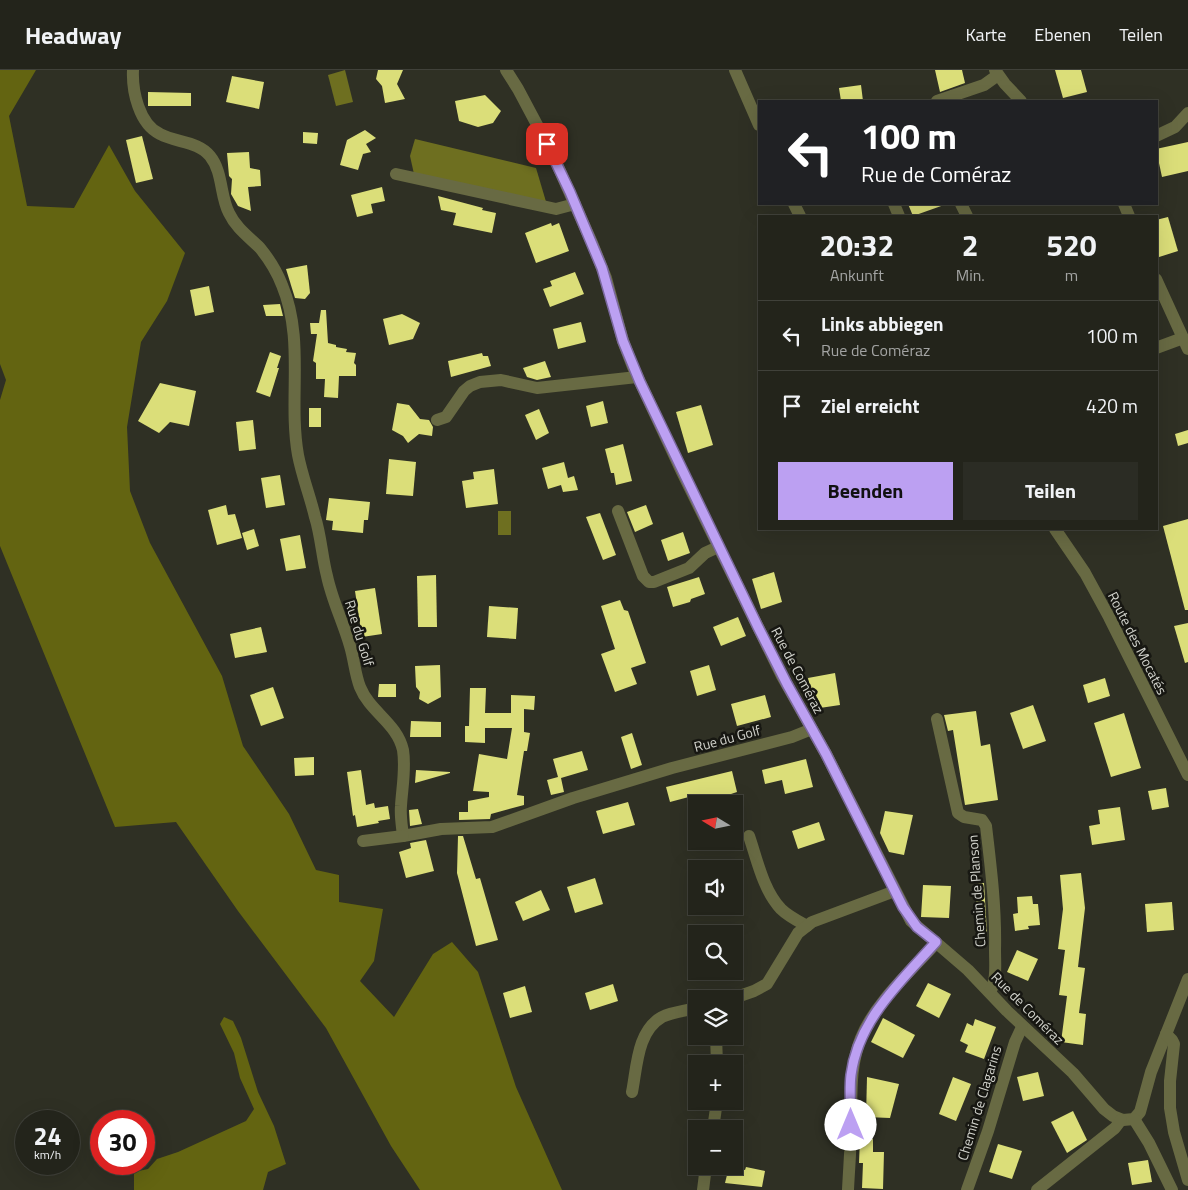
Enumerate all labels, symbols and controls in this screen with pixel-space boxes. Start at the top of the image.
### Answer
text: Headway [25,17,121,53]
text: Karte [965,21,1006,48]
text: Ebenen [1034,21,1091,48]
text: Teilen [1119,21,1163,48]
text: 100 m [861,109,957,163]
icon: left [778,120,843,185]
pin [526,123,568,165]
icon: arrive [533,130,561,158]
text: Rue de Coméraz [861,157,1011,191]
text: 20:32 [819,222,894,268]
text: 2 [962,222,979,268]
text: 520 [1046,222,1097,268]
text: Ankunft [830,263,884,287]
text: Min. [956,263,985,287]
text: m [1065,263,1078,287]
text: Links abbiegen [821,309,944,338]
text: 100 m [1086,321,1138,350]
icon: left [778,322,806,350]
text: Rue de Coméraz [821,338,930,362]
text: Ziel erreicht [821,391,919,420]
text: 420 m [1086,391,1138,420]
icon: arrive [778,392,806,420]
button: Beenden [778,462,953,520]
button: Teilen [963,462,1138,520]
street label: Route des Mocatés [1103,588,1173,698]
street label: Rue du Golf [340,597,380,669]
street label: Rue de Coméraz [766,623,830,717]
street label: Rue du Golf [691,719,763,757]
north arrow [688,795,742,850]
map controls [688,795,743,1175]
street label: Chemin de Planson [962,834,990,948]
button: sound [688,860,743,915]
button: search [688,925,743,980]
street label: Rue de Coméraz [987,967,1069,1049]
button: layers [688,990,743,1045]
street label: Chemin de Clagarins [952,1043,1006,1163]
button: + [688,1055,743,1110]
position arrow [824,1098,876,1150]
speed limit sign: 30 [90,1110,155,1175]
text: 24 [33,1117,62,1155]
button: − [688,1120,743,1175]
text: km/h [34,1145,61,1164]

